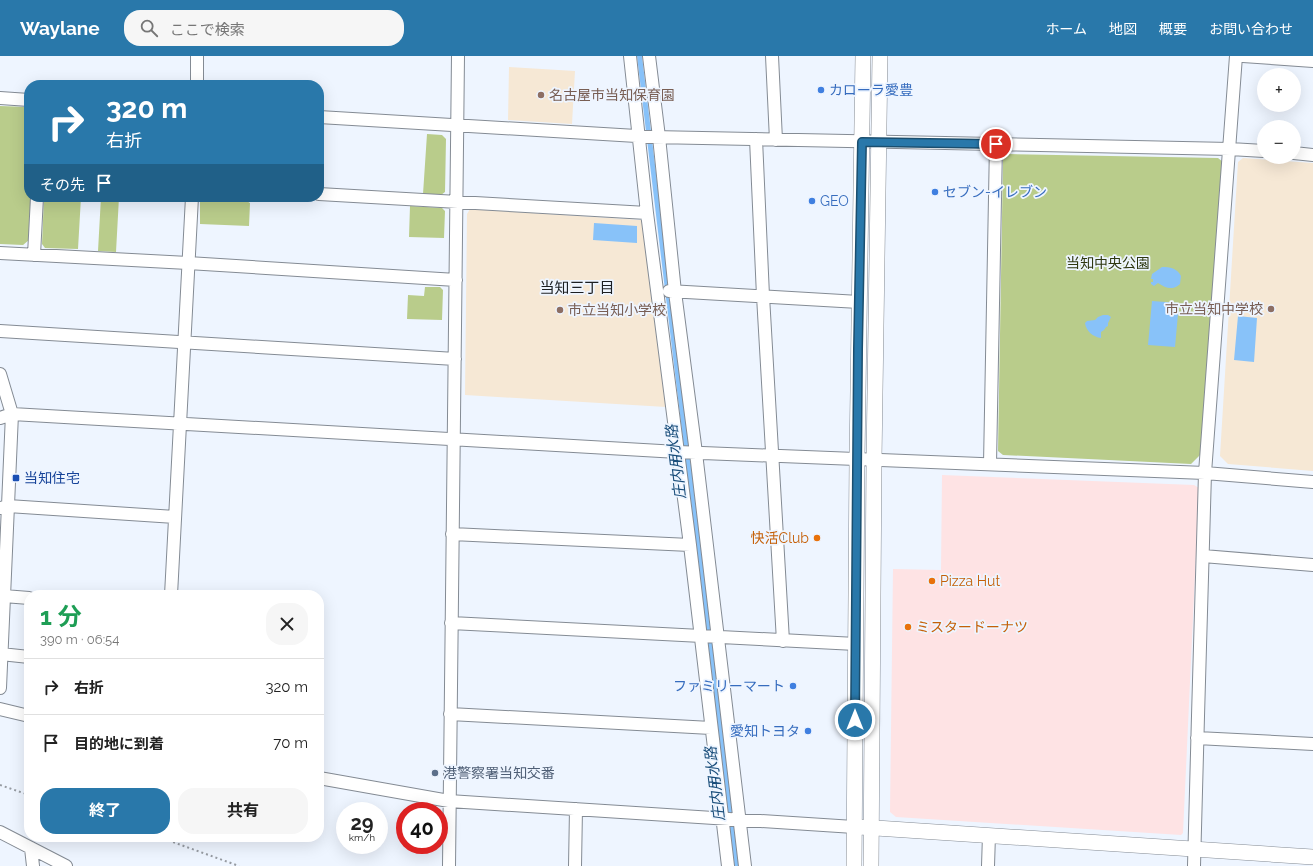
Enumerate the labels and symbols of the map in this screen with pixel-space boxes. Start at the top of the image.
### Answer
place label: カローラ愛豊 [829,82,913,98]
marker: カローラ愛豊 [816,85,826,95]
place label: 名古屋市当知保育園 [549,87,675,103]
marker: 名古屋市当知保育園 [536,90,546,100]
pin [979,127,1013,161]
place label: セブン-イレブン [943,184,1047,200]
marker: セブン-イレブン [930,187,940,197]
place label: GEO [820,193,849,209]
marker: GEO [807,196,817,206]
park label: 当知中央公園 [1066,255,1150,271]
district label: 当知三丁目 [539,279,615,297]
place label: 市立当知中学校 [1165,301,1263,317]
place label: 市立当知小学校 [568,302,666,318]
marker: 市立当知中学校 [1266,304,1276,314]
marker: 市立当知小学校 [555,305,565,315]
water label: 庄内用水路 [662,422,690,500]
place label: 当知住宅 [24,470,80,486]
marker: 当知住宅 [11,473,21,483]
place label: 快活Club [751,530,809,546]
marker: 快活Club [812,533,822,543]
place label: Pizza Hut [940,573,1000,589]
marker: Pizza Hut [927,576,937,586]
place label: ミスタードーナツ [916,619,1028,635]
marker: ミスタードーナツ [903,622,913,632]
place label: ファミリーマート [673,678,785,694]
marker: ファミリーマート [788,681,798,691]
position arrow [834,699,876,741]
place label: 愛知トヨタ [730,723,800,739]
marker: 愛知トヨタ [803,726,813,736]
water label: 庄内用水路 [701,744,729,822]
place label: 港警察署当知交番 [443,765,555,781]
marker: 港警察署当知交番 [430,768,440,778]
speed limit sign: 40 [396,802,448,854]

